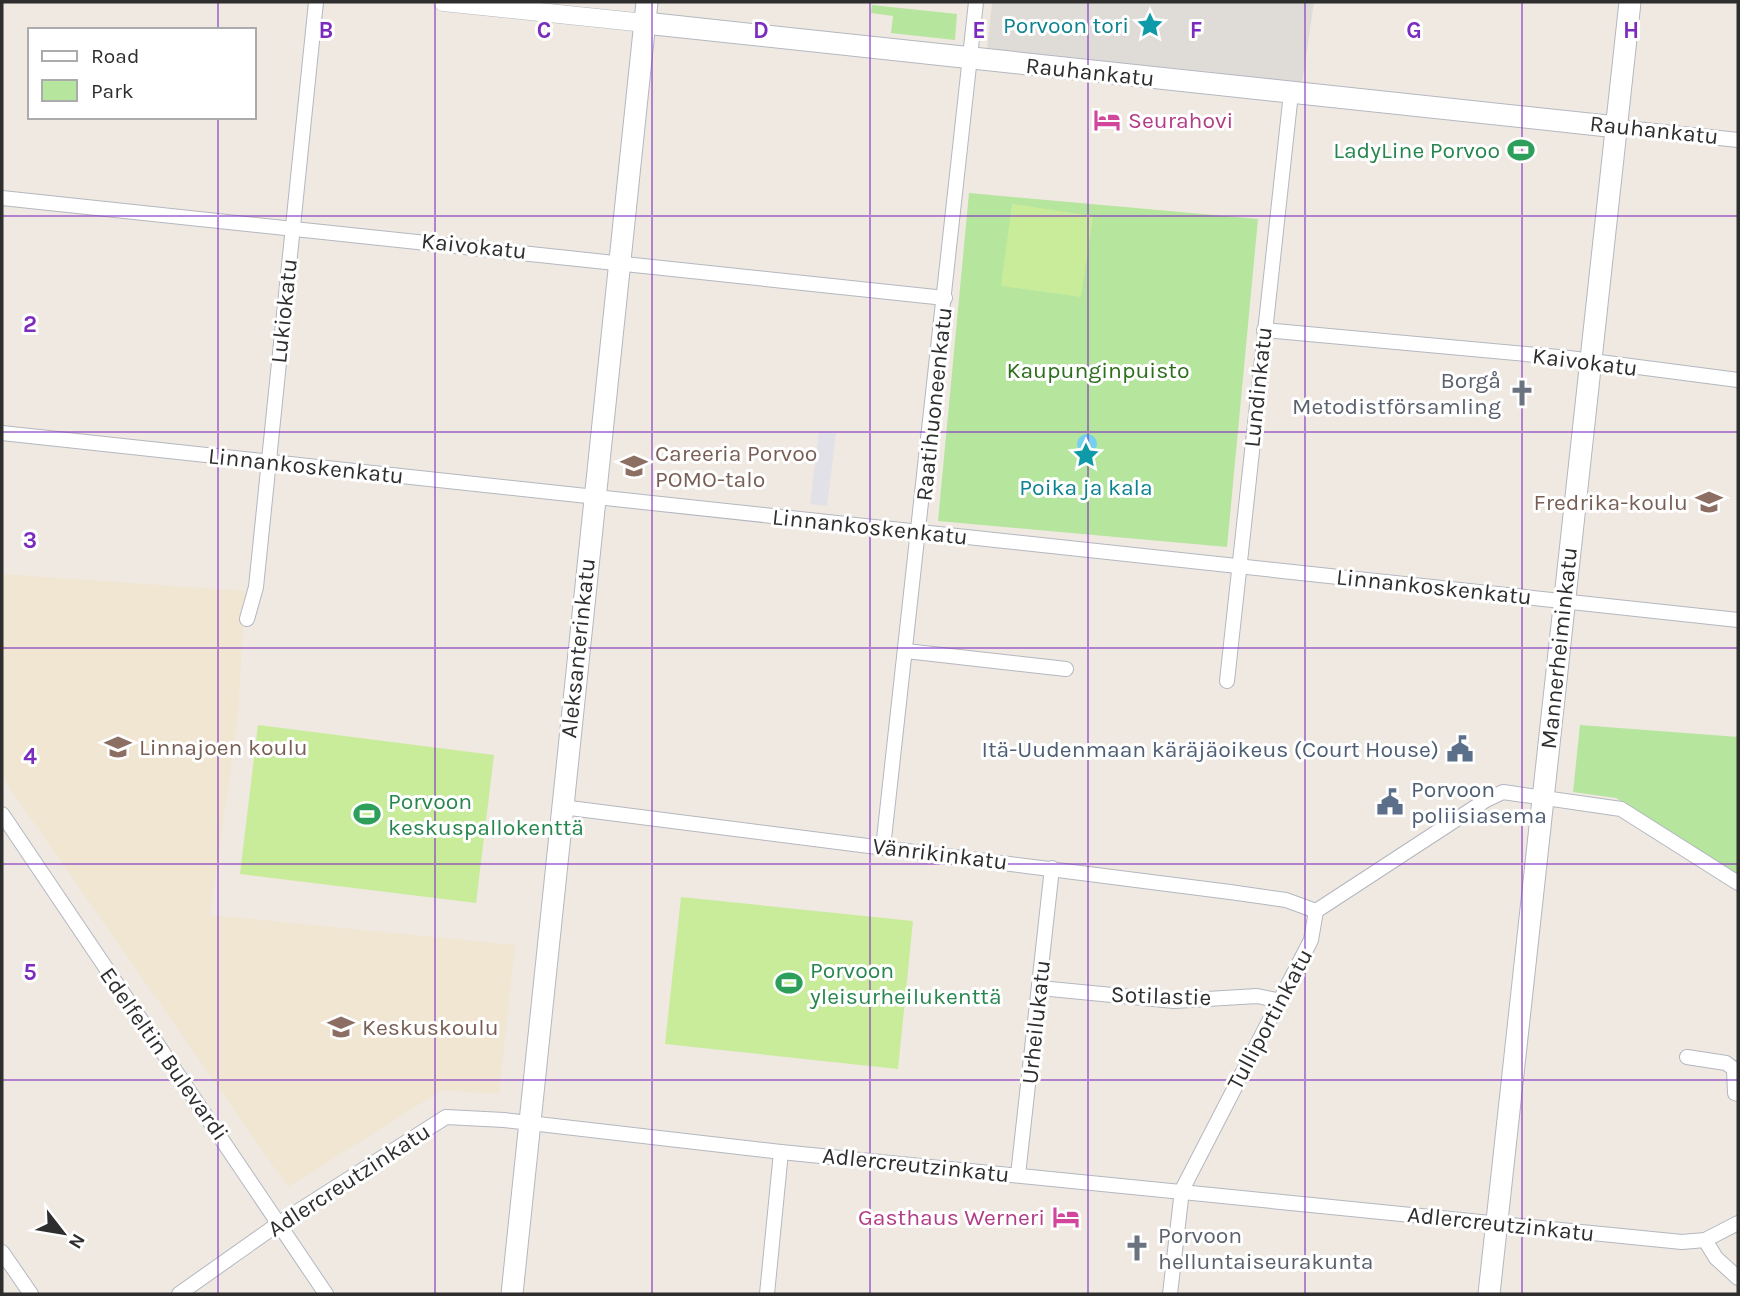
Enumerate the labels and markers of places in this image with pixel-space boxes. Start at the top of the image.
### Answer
place icon: Porvoon tori [1135,10,1165,40]
place label: Porvoon tori [1003,12,1129,39]
hotel icon: Seurahovi [1092,105,1122,135]
place label: Seurahovi [1128,107,1233,134]
sports icon: LadyLine Porvoo [1506,135,1536,165]
place label: LadyLine Porvoo [1333,137,1500,164]
place label: Borgå Metodistförsamling [1292,367,1501,420]
church icon: Borgå Metodistförsamling [1507,378,1537,408]
place label: Careeria Porvoo POMO-talo [655,440,817,493]
place icon: Poika ja kala [1071,440,1101,470]
school or university icon: Careeria Porvoo POMO-talo [619,451,649,481]
place label: Poika ja kala [1019,474,1153,501]
school or university icon: Fredrika-koulu [1694,487,1724,517]
place label: Fredrika-koulu [1534,489,1688,516]
school or university icon: Linnajoen koulu [103,732,133,762]
place label: Linnajoen koulu [139,734,308,761]
public building icon: Itä-Uudenmaan käräjäoikeus (Court House) [1445,734,1475,764]
place label: Itä-Uudenmaan käräjäoikeus (Court House) [982,736,1439,763]
place label: Porvoon poliisiasema [1411,776,1547,829]
public building icon: Porvoon poliisiasema [1375,787,1405,817]
place label: Porvoon keskuspallokenttä [388,788,584,841]
sports icon: Porvoon keskuspallokenttä [352,799,382,829]
place label: Porvoon yleisurheilukenttä [809,957,1002,1010]
sports icon: Porvoon yleisurheilukenttä [774,968,804,998]
school or university icon: Keskuskoulu [326,1012,356,1042]
place label: Keskuskoulu [362,1014,499,1041]
hotel icon: Gasthaus Werneri [1051,1202,1081,1232]
place label: Gasthaus Werneri [858,1204,1045,1231]
place label: Porvoon helluntaiseurakunta [1158,1222,1373,1275]
church icon: Porvoon helluntaiseurakunta [1122,1233,1152,1263]

